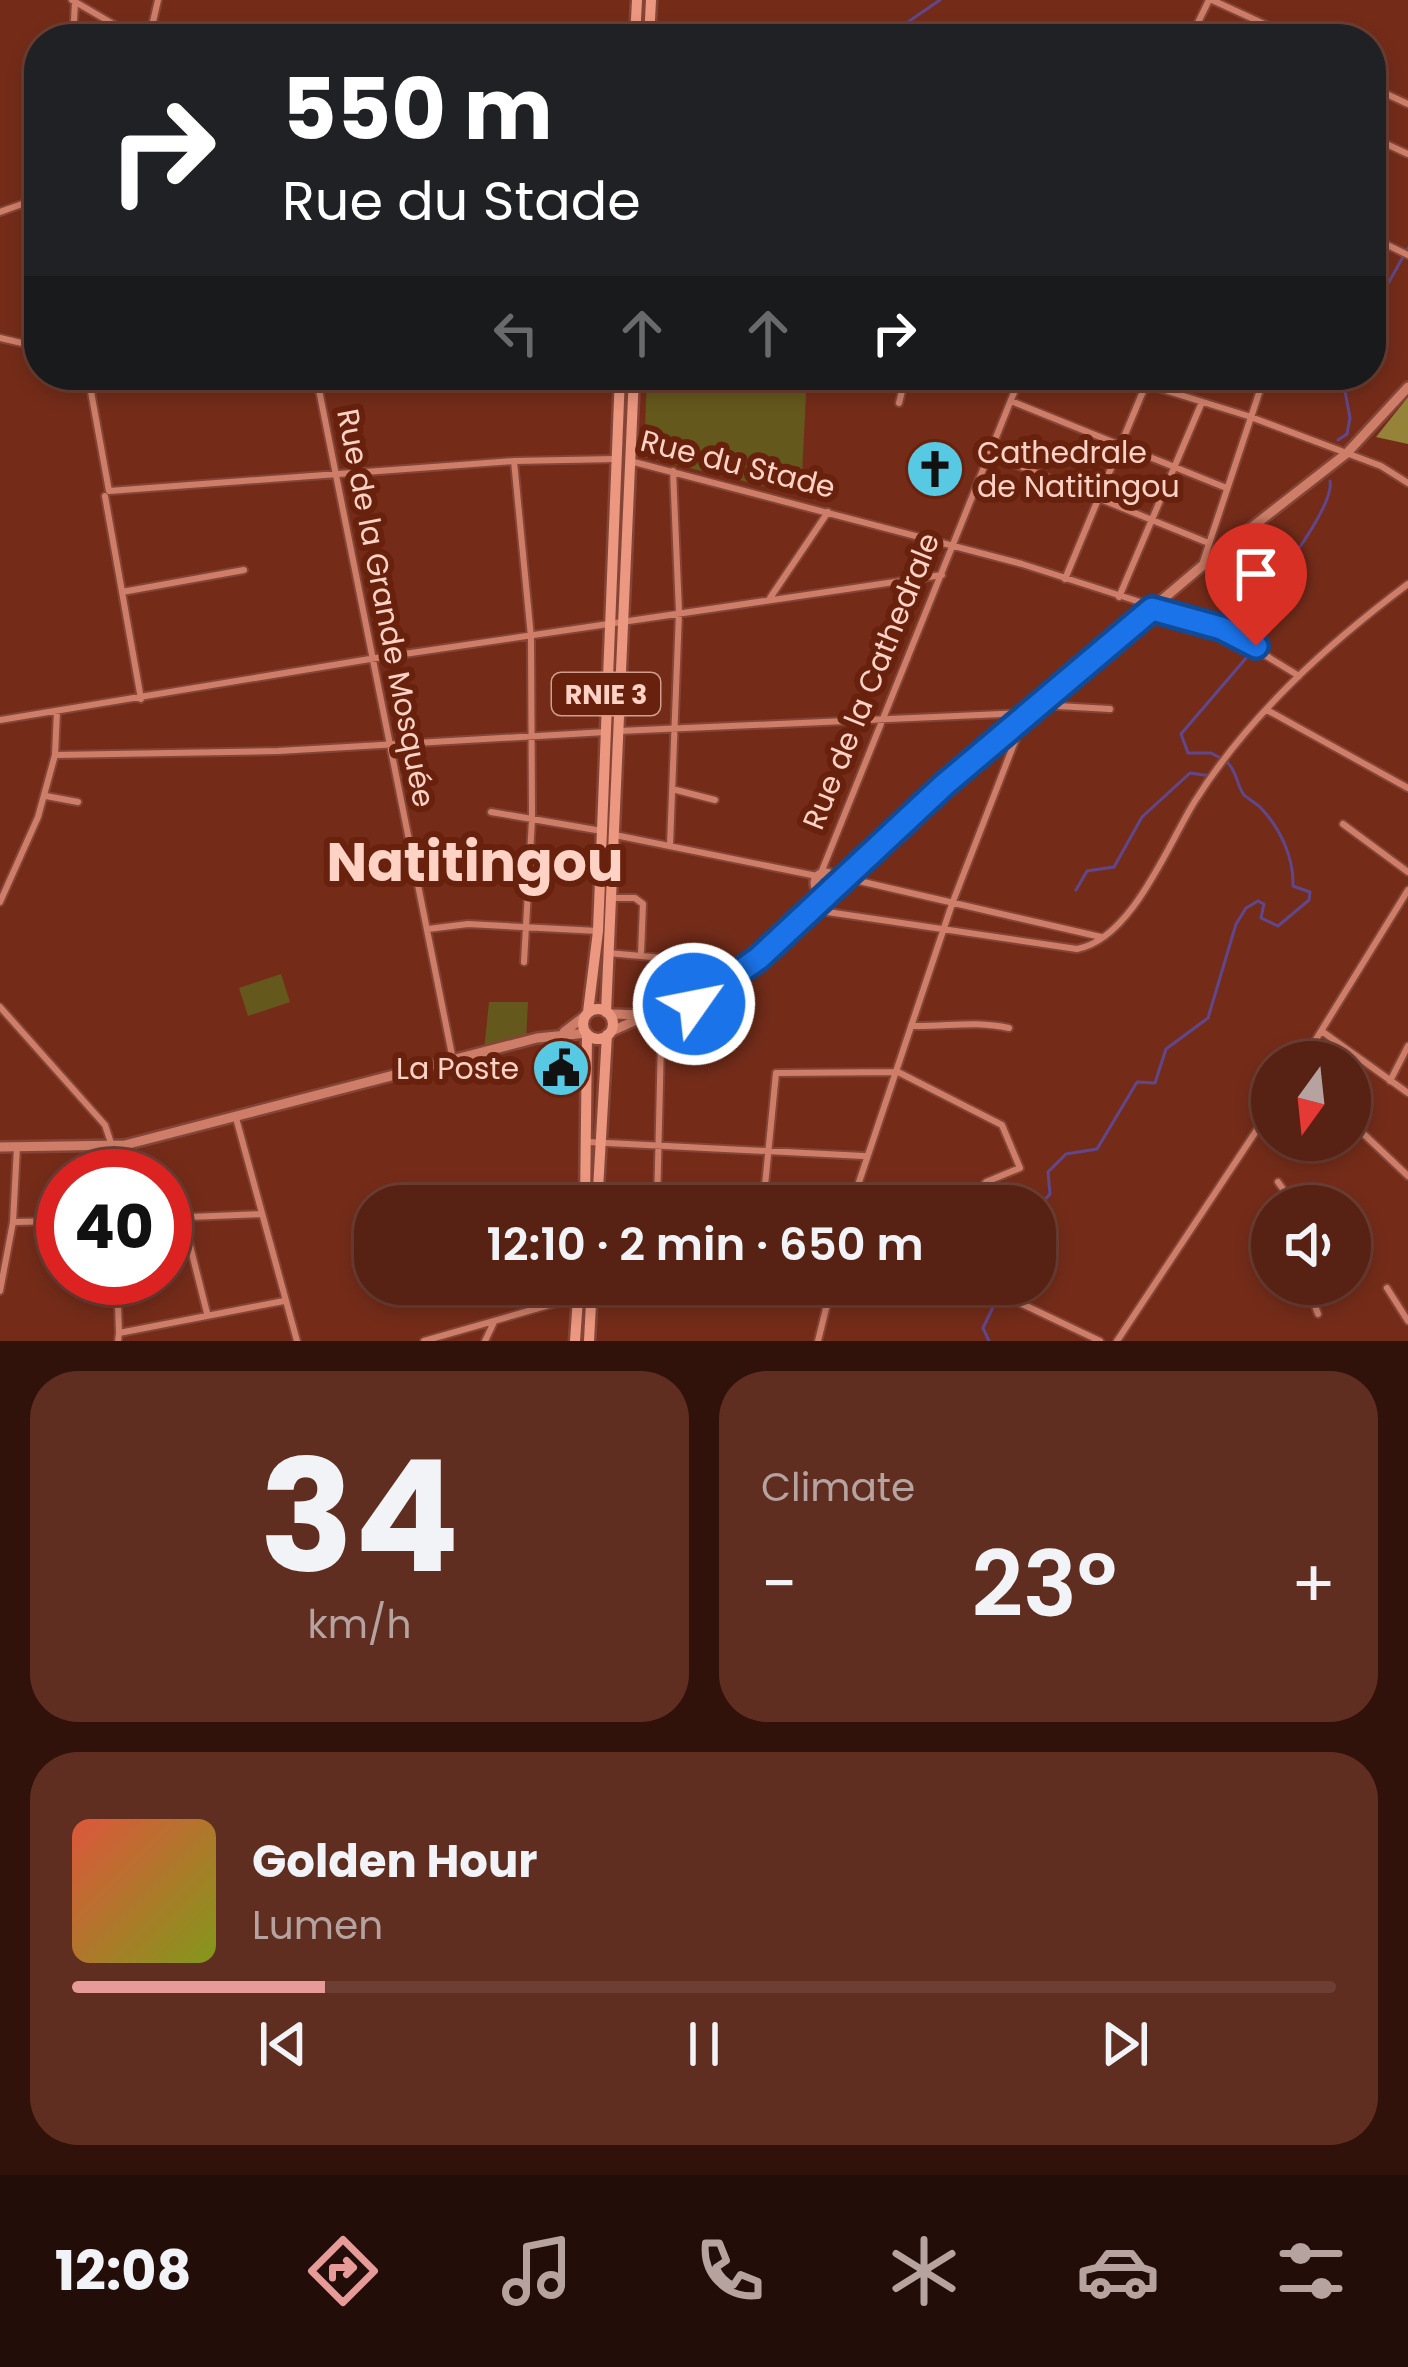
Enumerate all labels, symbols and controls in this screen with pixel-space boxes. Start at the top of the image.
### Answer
text: 550 m [282,51,553,168]
icon: right [84,72,240,228]
text: Rue du Stade [282,163,641,239]
icon: left [483,300,549,366]
icon: ahead [609,300,675,366]
icon: ahead [735,300,801,366]
icon: right [861,300,927,366]
street label: Rue de la Grande Mosquée [326,405,446,811]
street label: Rue du Stade [636,419,840,509]
place label: Cathedrale de Natitingou [977,431,1180,508]
church icon: Cathedrale de Natitingou [904,438,966,500]
pin [1205,523,1307,646]
street label: Rue de la Cathedrale [792,526,950,836]
icon: arrive [1223,541,1289,607]
road number: RNIE 3 [552,673,660,715]
district label: Natitingou [327,824,623,900]
position arrow [631,941,757,1067]
public building icon: La Poste [530,1037,592,1099]
north arrow [1251,1041,1371,1161]
map controls [1251,1041,1371,1305]
place label: La Poste [396,1047,519,1090]
speed limit sign: 40 [36,1149,192,1305]
button: sound [1251,1185,1371,1305]
text: 12:10 · 2 min · 650 m [486,1213,924,1276]
text: 34 [260,1407,460,1626]
text: Climate [761,1460,915,1515]
text: 23° [971,1521,1117,1648]
text: − [761,1538,797,1630]
text: + [1291,1538,1336,1630]
text: km/h [308,1597,411,1652]
text: Golden Hour [252,1830,538,1893]
text: Lumen [252,1898,383,1953]
icon: previous [250,2011,316,2077]
icon: pause [671,2011,737,2077]
icon: next [1092,2011,1158,2077]
icon: directions [301,2229,385,2313]
icon: music [495,2229,579,2313]
icon: phone [688,2229,772,2313]
icon: climate [882,2229,966,2313]
icon: car [1076,2229,1160,2313]
icon: filters [1269,2229,1353,2313]
text: 12:08 [55,2233,191,2309]

